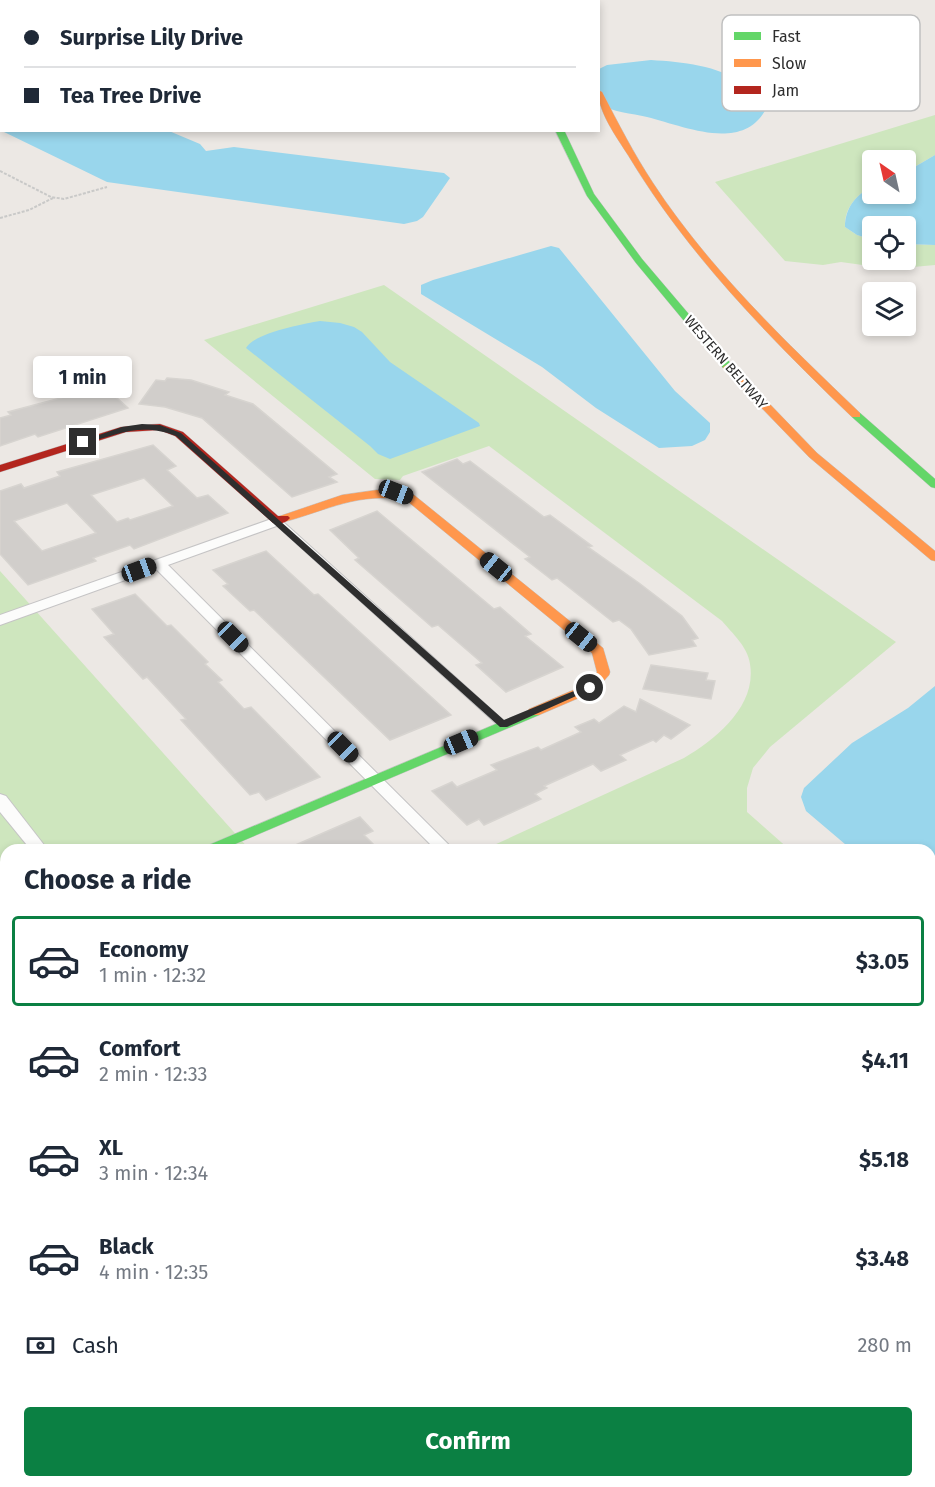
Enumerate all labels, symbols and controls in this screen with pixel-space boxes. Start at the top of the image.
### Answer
legend [722,15,920,111]
text: Surprise Lily Drive [60,24,243,51]
text: Fast [772,27,801,46]
text: Slow [772,54,807,73]
text: Jam [772,81,799,100]
text: Tea Tree Drive [60,82,201,109]
north arrow [862,150,916,204]
map controls [862,150,916,336]
button: locate [862,216,916,270]
button: layers [862,282,916,336]
street label: WESTERN BELTWAY [680,312,771,413]
callout: 1 min [34,355,132,397]
text: 1 min [58,365,107,389]
route end [69,428,96,455]
car [376,477,416,507]
car [476,549,516,585]
car [119,555,159,585]
car [214,618,252,656]
car [561,619,601,655]
route start [576,674,603,701]
car [441,727,481,757]
car [324,728,362,766]
text: Choose a ride [24,864,191,896]
icon: car [27,934,81,988]
text: Economy [99,936,188,963]
text: $3.05 [856,948,909,975]
text: 1 min · 12:32 [99,963,206,987]
icon: car [27,1033,81,1087]
text: Comfort [99,1035,180,1062]
text: $4.11 [861,1047,909,1074]
text: 2 min · 12:33 [99,1062,208,1086]
icon: car [27,1132,81,1186]
text: XL [99,1134,123,1161]
text: $5.18 [859,1146,909,1173]
text: 3 min · 12:34 [99,1161,208,1185]
icon: car [27,1231,81,1285]
text: Black [99,1233,154,1260]
text: $3.48 [855,1245,909,1272]
text: 4 min · 12:35 [99,1260,208,1284]
icon: cash [24,1329,57,1362]
text: Cash [72,1332,119,1359]
text: 280 m [857,1333,912,1357]
button: Confirm [24,1407,912,1476]

